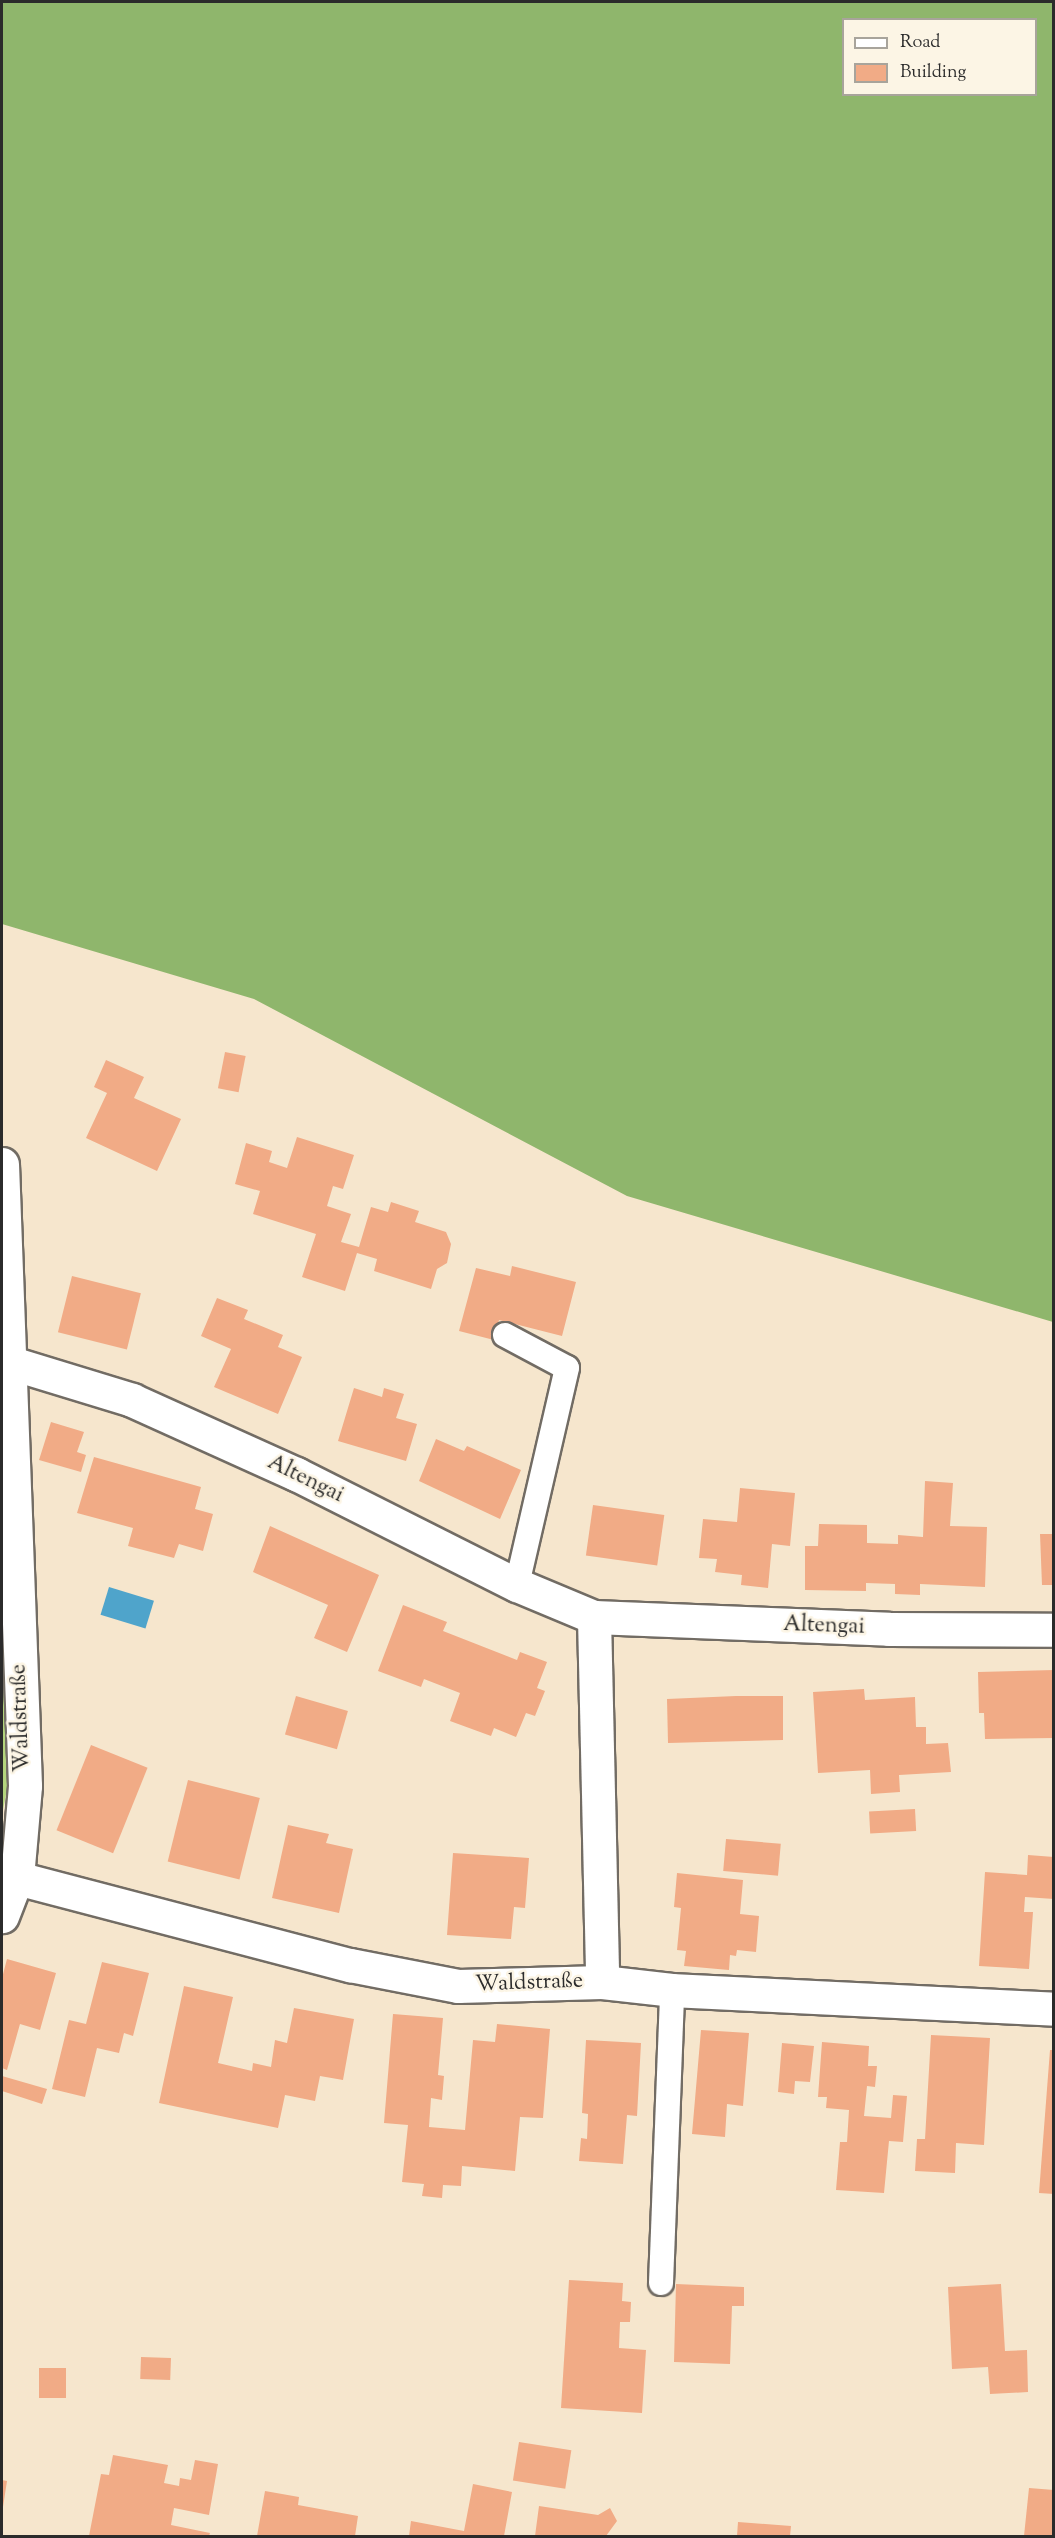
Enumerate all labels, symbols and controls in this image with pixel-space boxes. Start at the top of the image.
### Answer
legend [842,18,1037,96]
text: Road [900,30,940,56]
text: Building [900,60,966,86]
street label: Altengai [263,1450,347,1510]
street label: Altengai [783,1612,865,1642]
street label: Waldstraße [7,1664,37,1772]
street label: Waldstraße [475,1969,583,1999]

